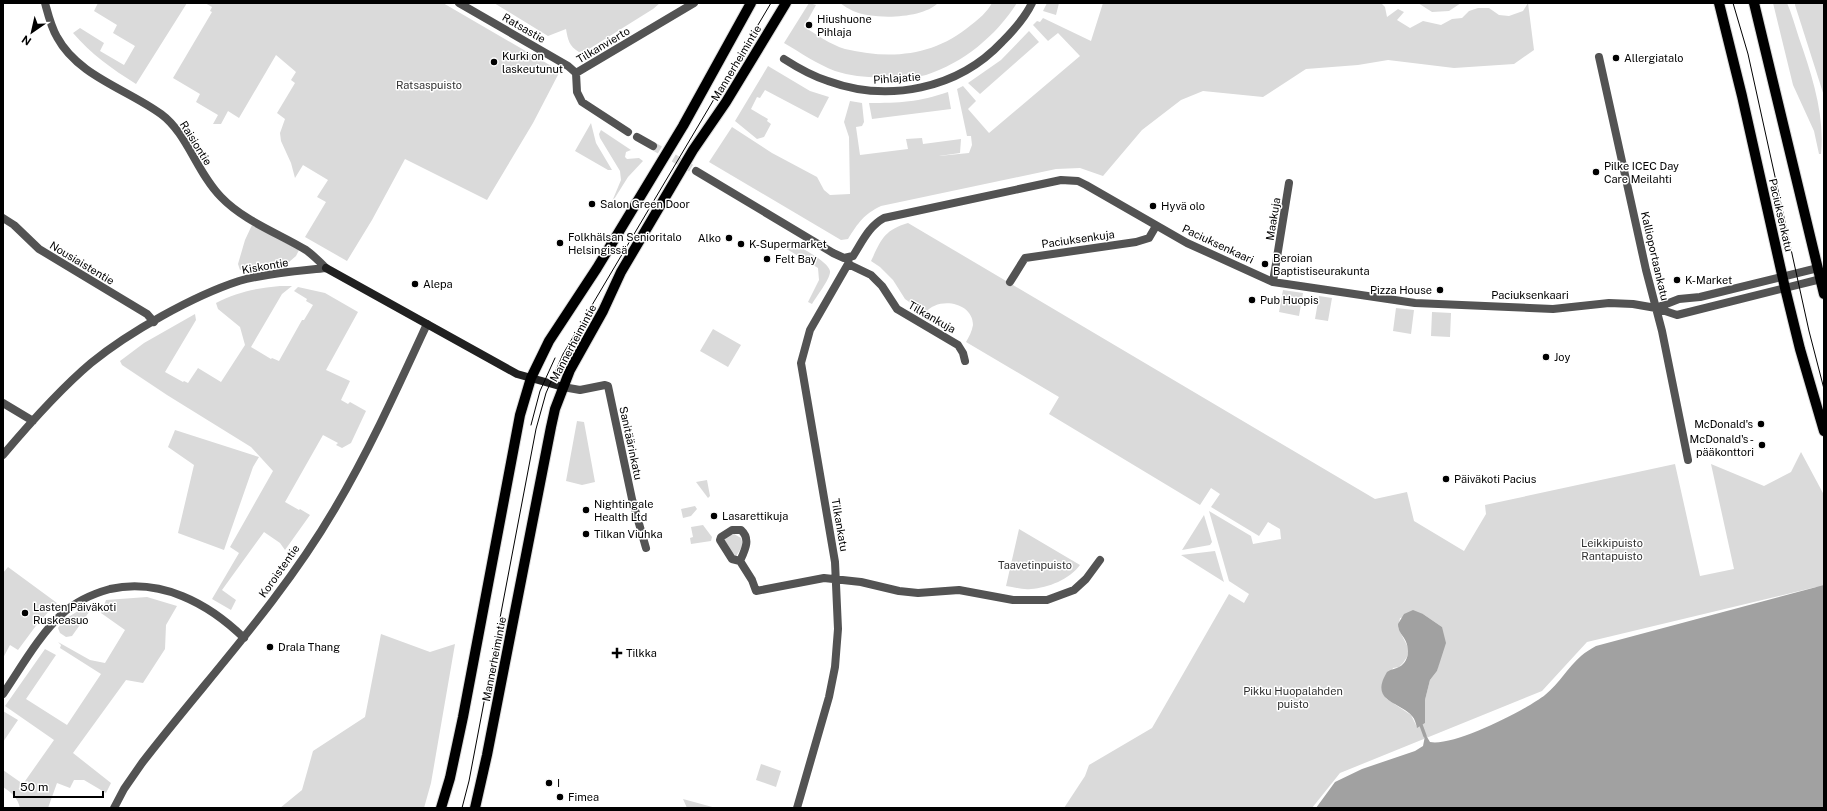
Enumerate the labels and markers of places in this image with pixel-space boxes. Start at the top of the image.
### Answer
place label: Hiushuone Pihlaja [817,13,872,38]
marker: Hiushuone Pihlaja [804,20,814,30]
place label: Kurki on laskeutunut [502,50,563,75]
place label: Allergiatalo [1624,52,1683,64]
marker: Allergiatalo [1611,53,1621,63]
marker: Kurki on laskeutunut [489,57,499,67]
place label: Pilke ICEC Day Care Meilahti [1604,160,1679,185]
marker: Pilke ICEC Day Care Meilahti [1591,167,1601,177]
place label: Salon Green Door [600,198,690,210]
marker: Salon Green Door [587,199,597,209]
place label: Hyvä olo [1161,200,1205,212]
marker: Hyvä olo [1148,201,1158,211]
place label: Folkhälsan Senioritalo Helsingissä [568,231,682,256]
place label: Alko [698,232,721,244]
marker: Alko [724,233,734,243]
marker: Folkhälsan Senioritalo Helsingissä [555,238,565,248]
place label: K-Supermarket [749,238,827,250]
marker: K-Supermarket [736,239,746,249]
place label: Beroian Baptistiseurakunta [1273,252,1370,277]
place label: Felt Bay [775,253,817,265]
marker: Felt Bay [762,254,772,264]
marker: Beroian Baptistiseurakunta [1260,259,1270,269]
place label: K-Market [1685,274,1732,286]
marker: K-Market [1672,275,1682,285]
place label: Alepa [423,278,453,290]
marker: Alepa [410,279,420,289]
place label: Pizza House [1370,284,1432,296]
marker: Pizza House [1435,285,1445,295]
place label: Pub Huopis [1260,294,1319,306]
marker: Pub Huopis [1247,295,1257,305]
place label: Joy [1554,351,1570,363]
marker: Joy [1541,352,1551,362]
place label: McDonald's [1694,418,1753,430]
marker: McDonald's [1756,419,1766,429]
place label: McDonald's - pääkonttori [1690,433,1754,458]
marker: McDonald's - pääkonttori [1757,440,1767,450]
place label: Päiväkoti Pacius [1454,473,1537,485]
marker: Päiväkoti Pacius [1441,474,1451,484]
place label: Nightingale Health Ltd [594,498,653,523]
marker: Nightingale Health Ltd [581,505,591,515]
place label: Lasarettikuja [722,510,788,522]
marker: Lasarettikuja [709,511,719,521]
place label: Tilkan Viuhka [594,528,663,540]
marker: Tilkan Viuhka [581,529,591,539]
place label: Lasten Päiväkoti Ruskeasuo [33,601,116,626]
marker: Lasten Päiväkoti Ruskeasuo [20,608,30,618]
place label: Drala Thang [278,641,340,653]
marker: Drala Thang [265,642,275,652]
marker: Tilkka [611,647,623,659]
place label: Tilkka [626,647,657,659]
place label: I [557,777,560,789]
marker: I [544,778,554,788]
place label: Fimea [568,791,599,803]
marker: Fimea [555,792,565,802]

